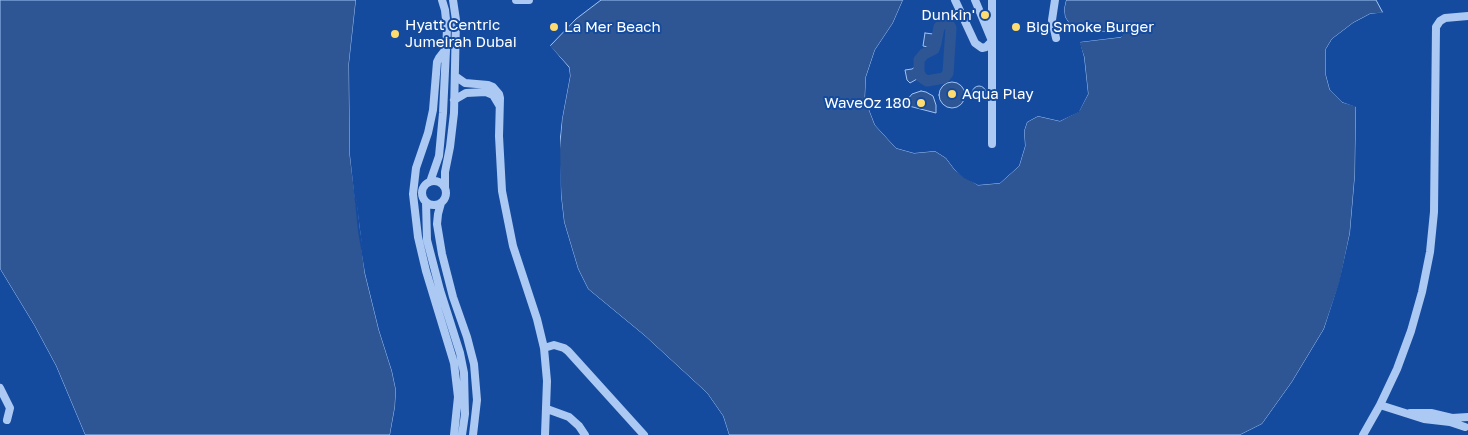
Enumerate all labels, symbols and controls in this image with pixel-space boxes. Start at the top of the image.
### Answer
place label: Dunkin' [921,6,975,24]
marker: Dunkin' [979,9,991,21]
place label: Hyatt Centric Jumeirah Dubai [405,16,517,51]
place label: La Mer Beach [564,18,661,36]
place label: Big Smoke Burger [1026,18,1154,36]
marker: La Mer Beach [548,21,560,33]
marker: Big Smoke Burger [1010,21,1022,33]
marker: Hyatt Centric Jumeirah Dubai [389,28,401,40]
place label: Aqua Play [962,85,1034,103]
marker: Aqua Play [946,88,958,100]
place label: WaveOz 180 [824,94,911,112]
marker: WaveOz 180 [915,97,927,109]

